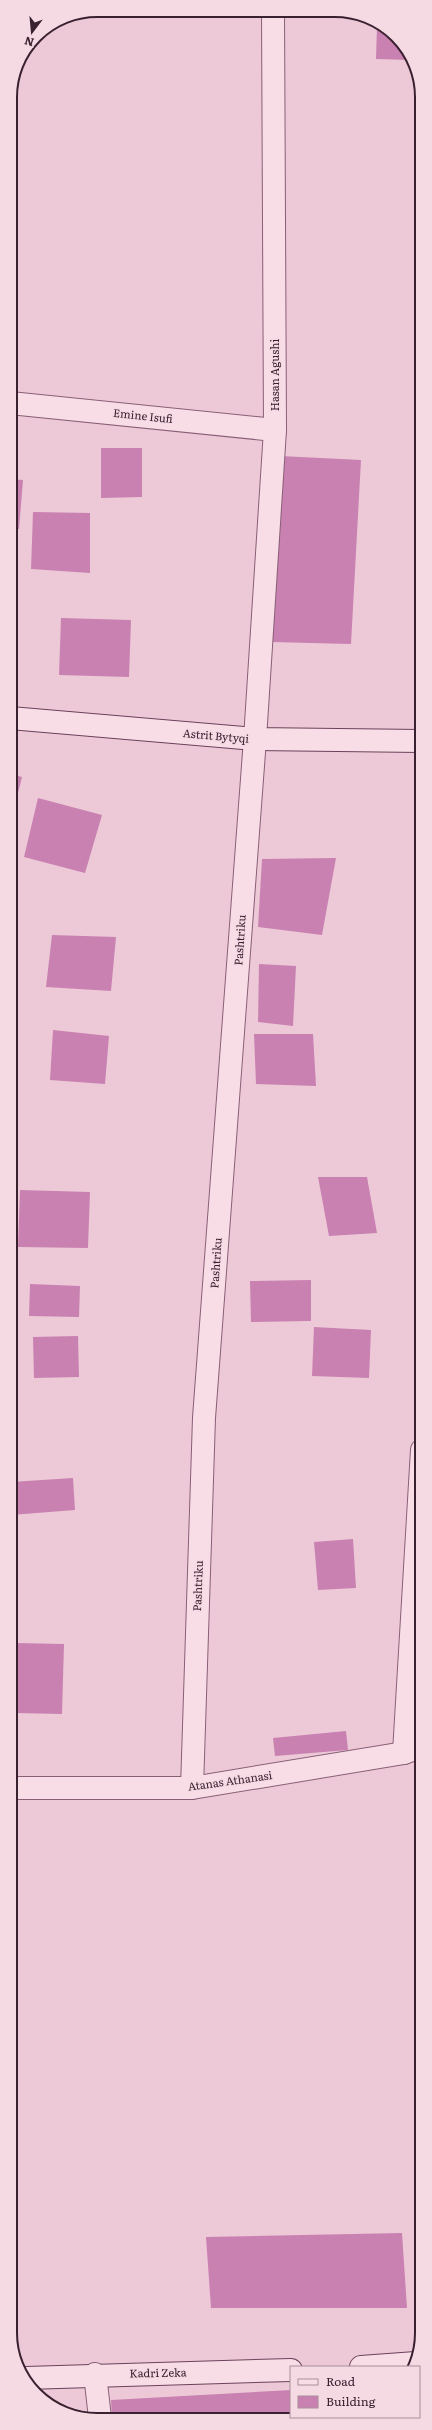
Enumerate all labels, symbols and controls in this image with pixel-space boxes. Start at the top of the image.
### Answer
north arrow [12,12,52,52]
text: N [22,34,36,52]
street label: Hasan Agushi [266,338,282,411]
street label: Emine Isufi [112,404,174,426]
street label: Astrit Bytyqi [182,724,250,746]
street label: Pashtriku [229,914,249,966]
street label: Pashtriku [205,1237,225,1289]
street label: Pashtriku [188,1560,206,1612]
street label: Atanas Athanasi [187,1766,273,1794]
street label: Kadri Zeka [129,2364,187,2380]
legend [290,2366,420,2418]
text: Road [326,2372,356,2390]
text: Building [326,2392,376,2410]

